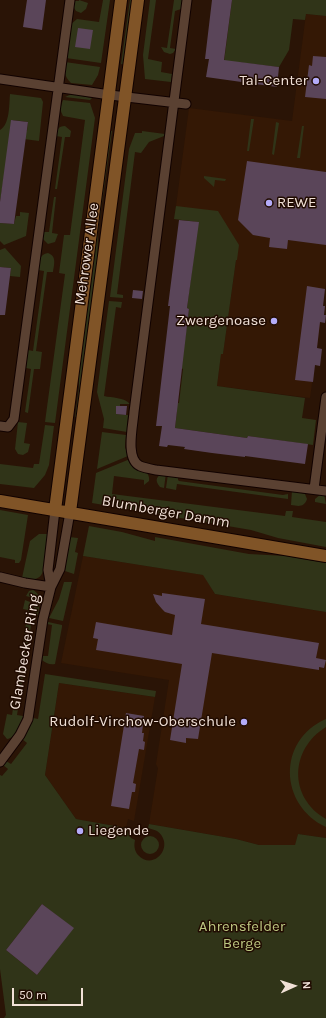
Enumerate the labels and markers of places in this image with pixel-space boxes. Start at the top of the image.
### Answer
place label: Tal-Center [239,72,308,90]
marker: Tal-Center [311,76,321,86]
place label: REWE [277,194,316,212]
marker: REWE [264,198,274,208]
place label: Zwergenoase [176,312,266,330]
marker: Zwergenoase [269,316,279,326]
place label: Rudolf-Virchow-Oberschule [49,713,236,731]
marker: Rudolf-Virchow-Oberschule [239,717,249,727]
place label: Liegende [88,822,149,840]
marker: Liegende [75,826,85,836]

